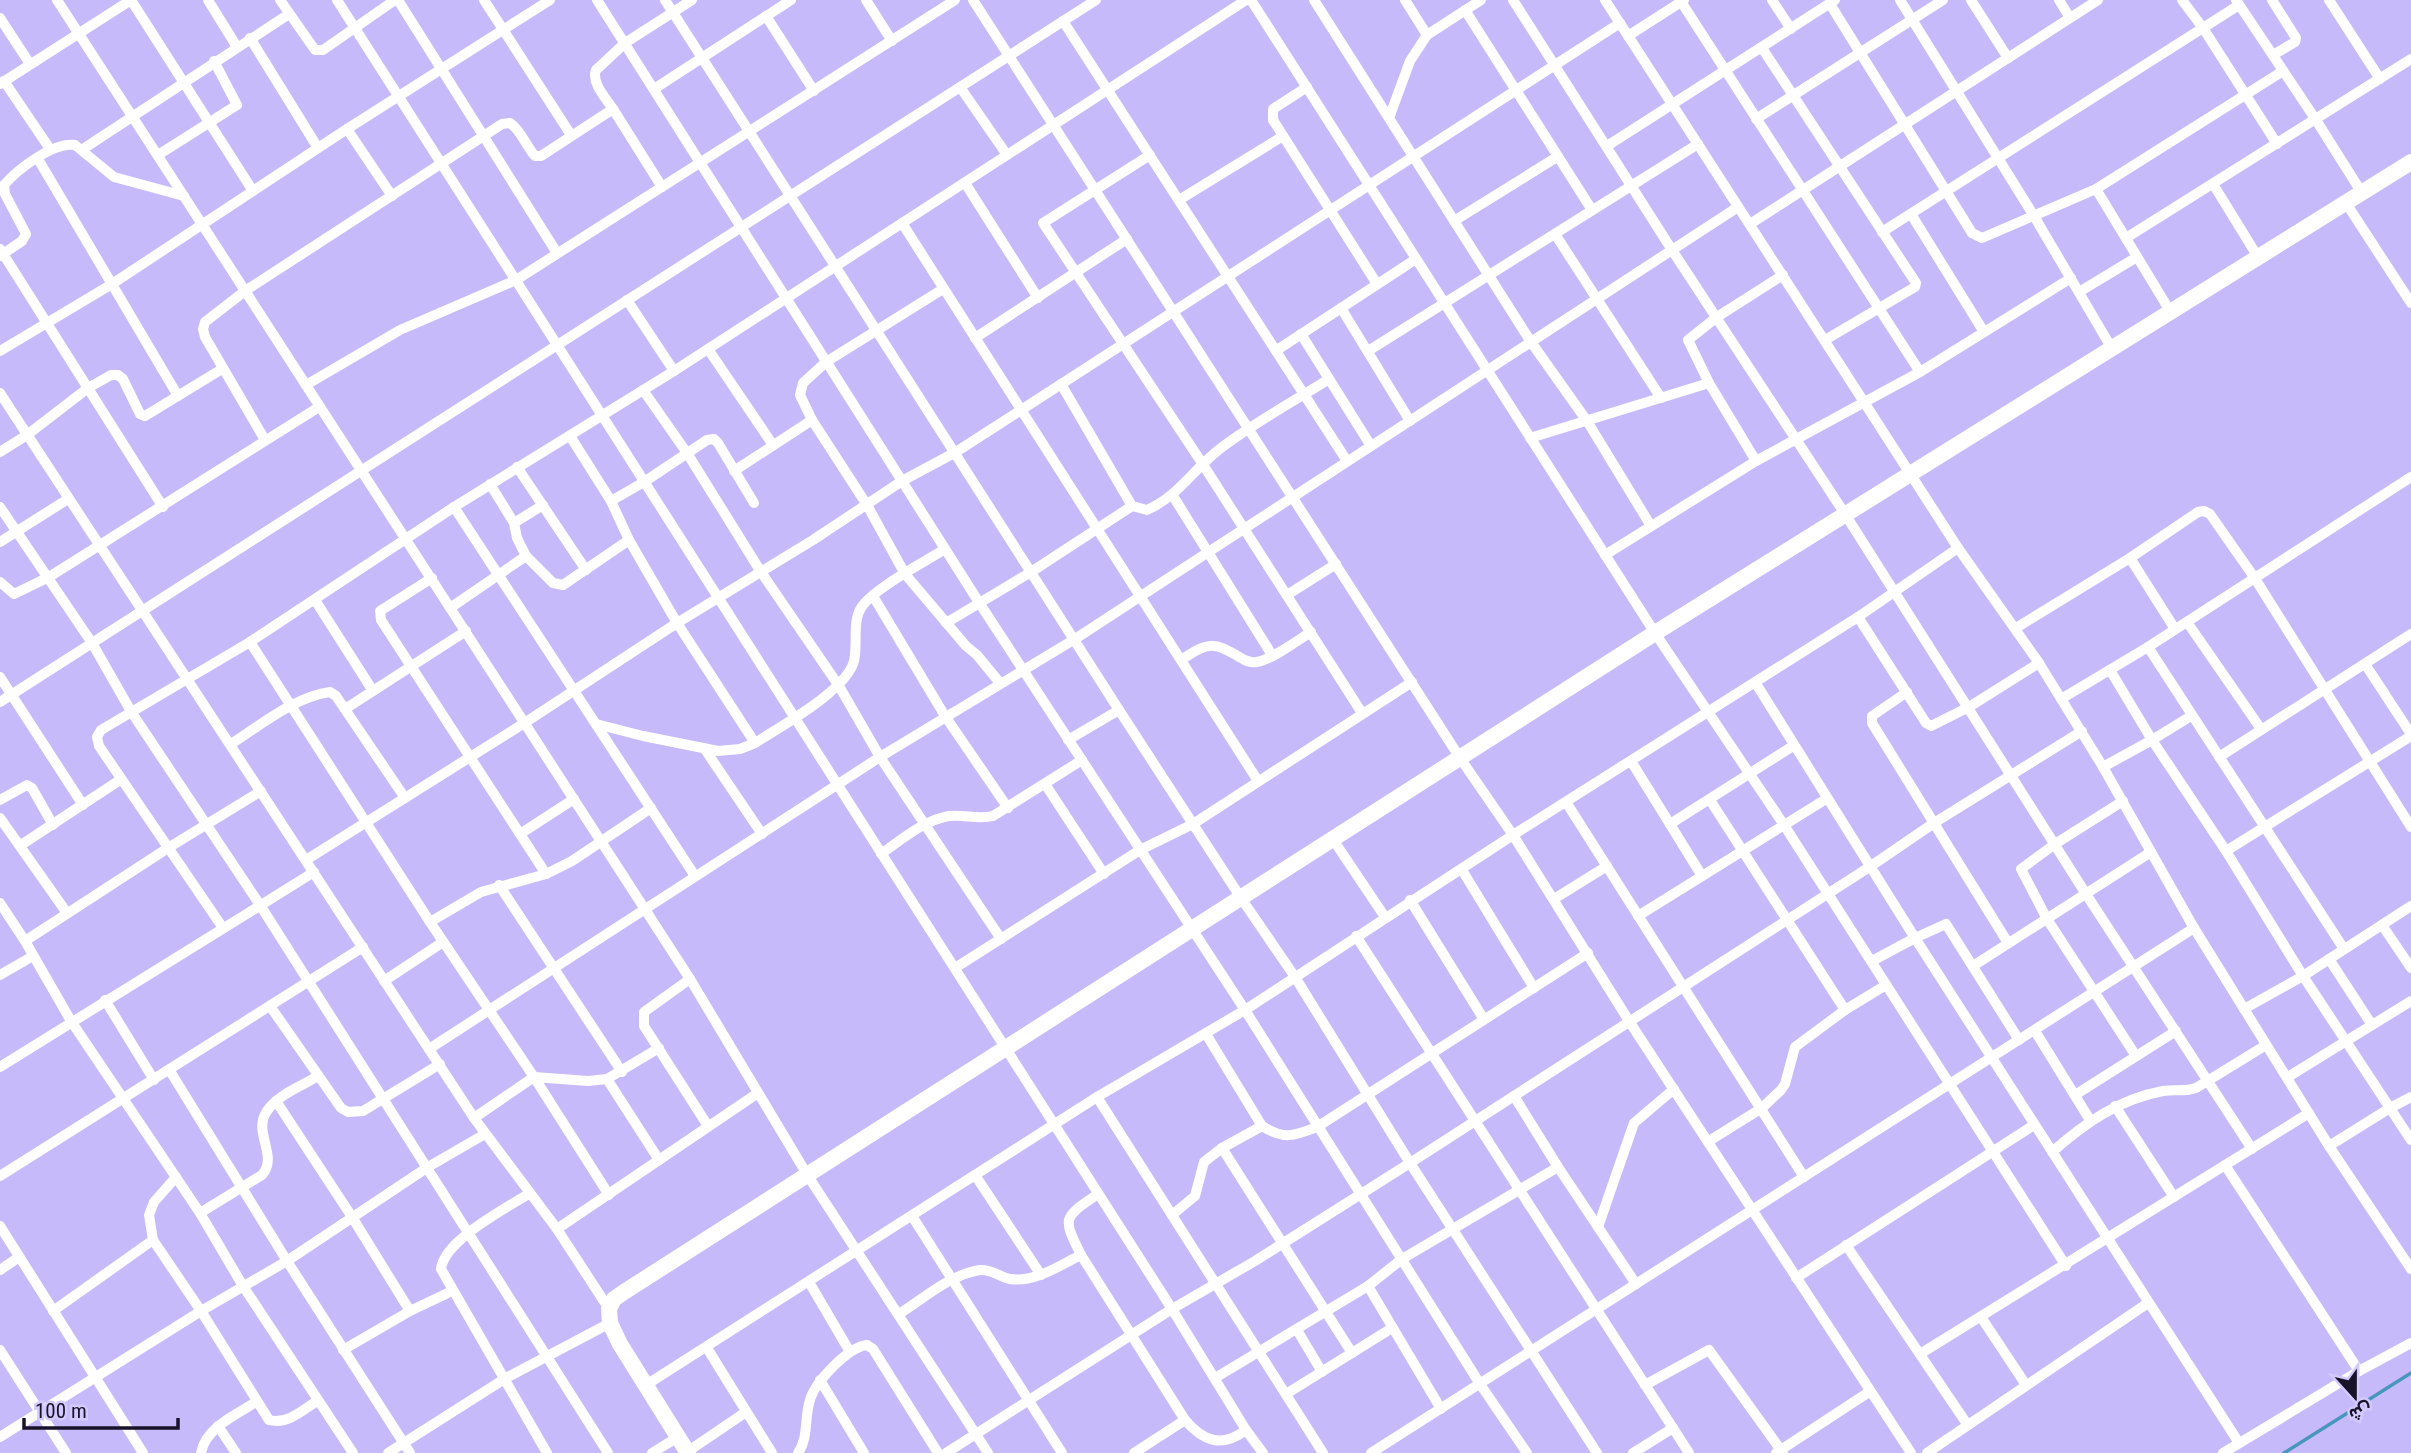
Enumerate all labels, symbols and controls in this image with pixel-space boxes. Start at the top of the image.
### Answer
north arrow [2320,1362,2390,1432]
scale bar [24,1386,178,1430]
text: ش [2346,1398,2376,1427]
text: 100 m [35,1399,87,1423]

